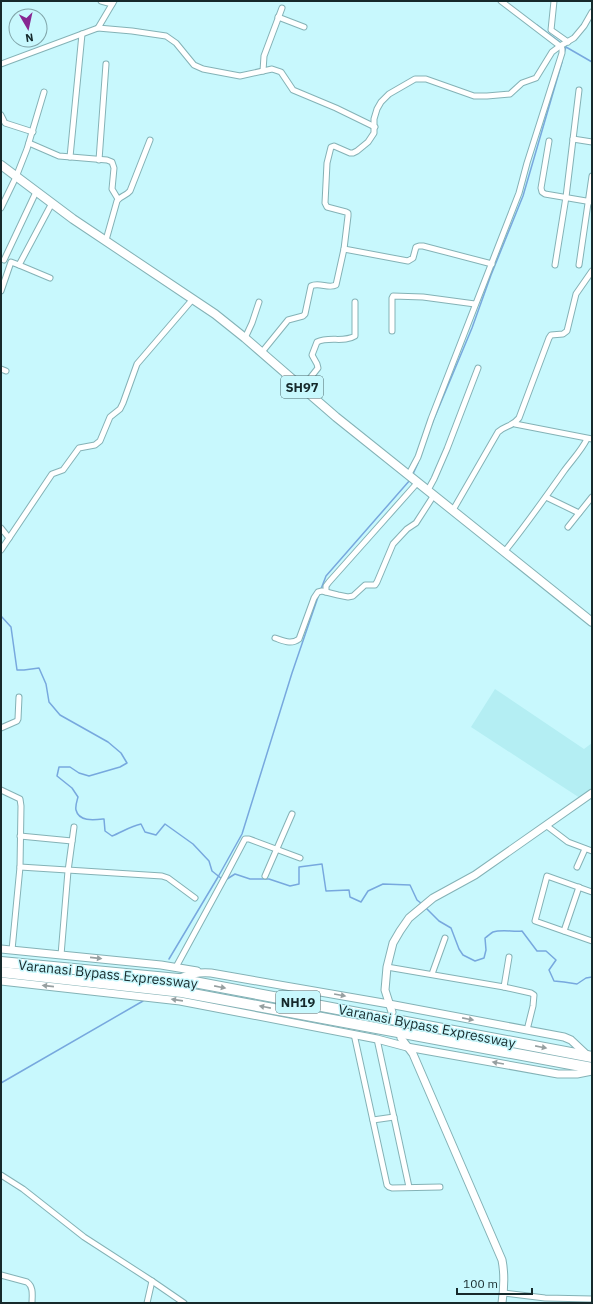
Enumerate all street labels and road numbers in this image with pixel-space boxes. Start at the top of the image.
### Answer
road number: SH97 [281,376,323,398]
street label: Varanasi Bypass Expressway [17,956,199,992]
road number: NH19 [276,991,320,1013]
street label: Varanasi Bypass Expressway [337,1000,517,1052]

